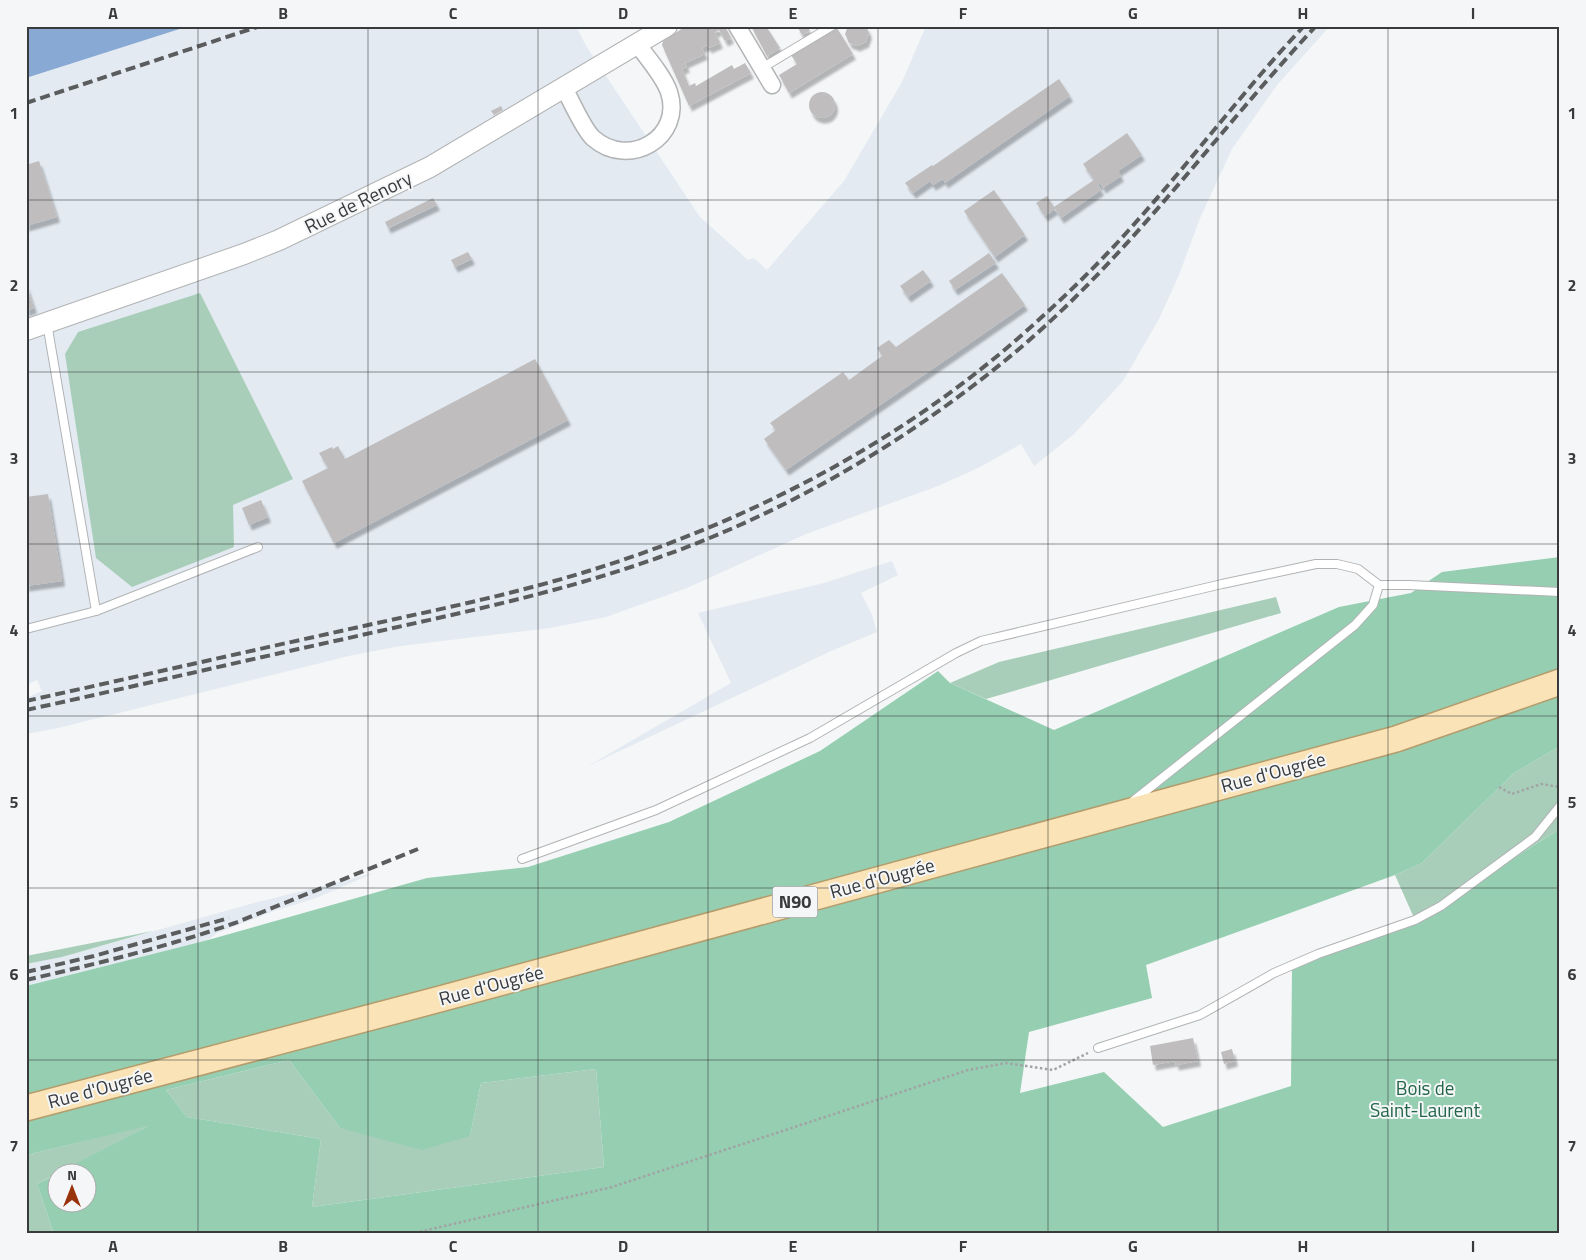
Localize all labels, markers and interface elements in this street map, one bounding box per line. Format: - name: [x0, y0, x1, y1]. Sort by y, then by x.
- text: A: [108, 1, 118, 25]
- text: B: [278, 1, 288, 25]
- text: C: [449, 1, 458, 25]
- text: D: [618, 1, 628, 25]
- text: E: [789, 1, 798, 25]
- text: F: [959, 1, 968, 25]
- text: G: [1128, 1, 1138, 25]
- text: H: [1298, 1, 1308, 25]
- text: I: [1471, 1, 1475, 25]
- text: 1: [10, 101, 18, 125]
- text: 1: [1568, 101, 1576, 125]
- street label: Rue de Renory: [299, 163, 416, 240]
- text: 2: [10, 273, 18, 297]
- text: 2: [1568, 273, 1576, 297]
- text: 3: [10, 446, 18, 470]
- text: 3: [1568, 446, 1576, 470]
- text: 4: [10, 618, 19, 642]
- text: 4: [1568, 618, 1577, 642]
- street label: Rue d'Ougrée: [1217, 744, 1329, 799]
- text: 5: [10, 790, 19, 814]
- text: 5: [1568, 790, 1577, 814]
- street label: Rue d'Ougrée: [826, 850, 938, 905]
- road number: N90: [772, 886, 818, 918]
- street label: Rue d'Ougrée: [435, 957, 547, 1012]
- text: 6: [10, 962, 19, 986]
- text: 6: [1568, 962, 1577, 986]
- street label: Rue d'Ougrée: [44, 1060, 156, 1115]
- park label: Bois de Saint-Laurent: [1370, 1073, 1480, 1124]
- text: 7: [10, 1134, 18, 1158]
- text: 7: [1568, 1134, 1576, 1158]
- north arrow: [48, 1162, 98, 1212]
- text: N: [67, 1164, 77, 1185]
- text: A: [108, 1234, 118, 1258]
- text: B: [278, 1234, 288, 1258]
- text: C: [449, 1234, 458, 1258]
- text: D: [618, 1234, 628, 1258]
- text: E: [789, 1234, 798, 1258]
- text: F: [959, 1234, 968, 1258]
- text: G: [1128, 1234, 1138, 1258]
- text: H: [1298, 1234, 1308, 1258]
- text: I: [1471, 1234, 1475, 1258]

